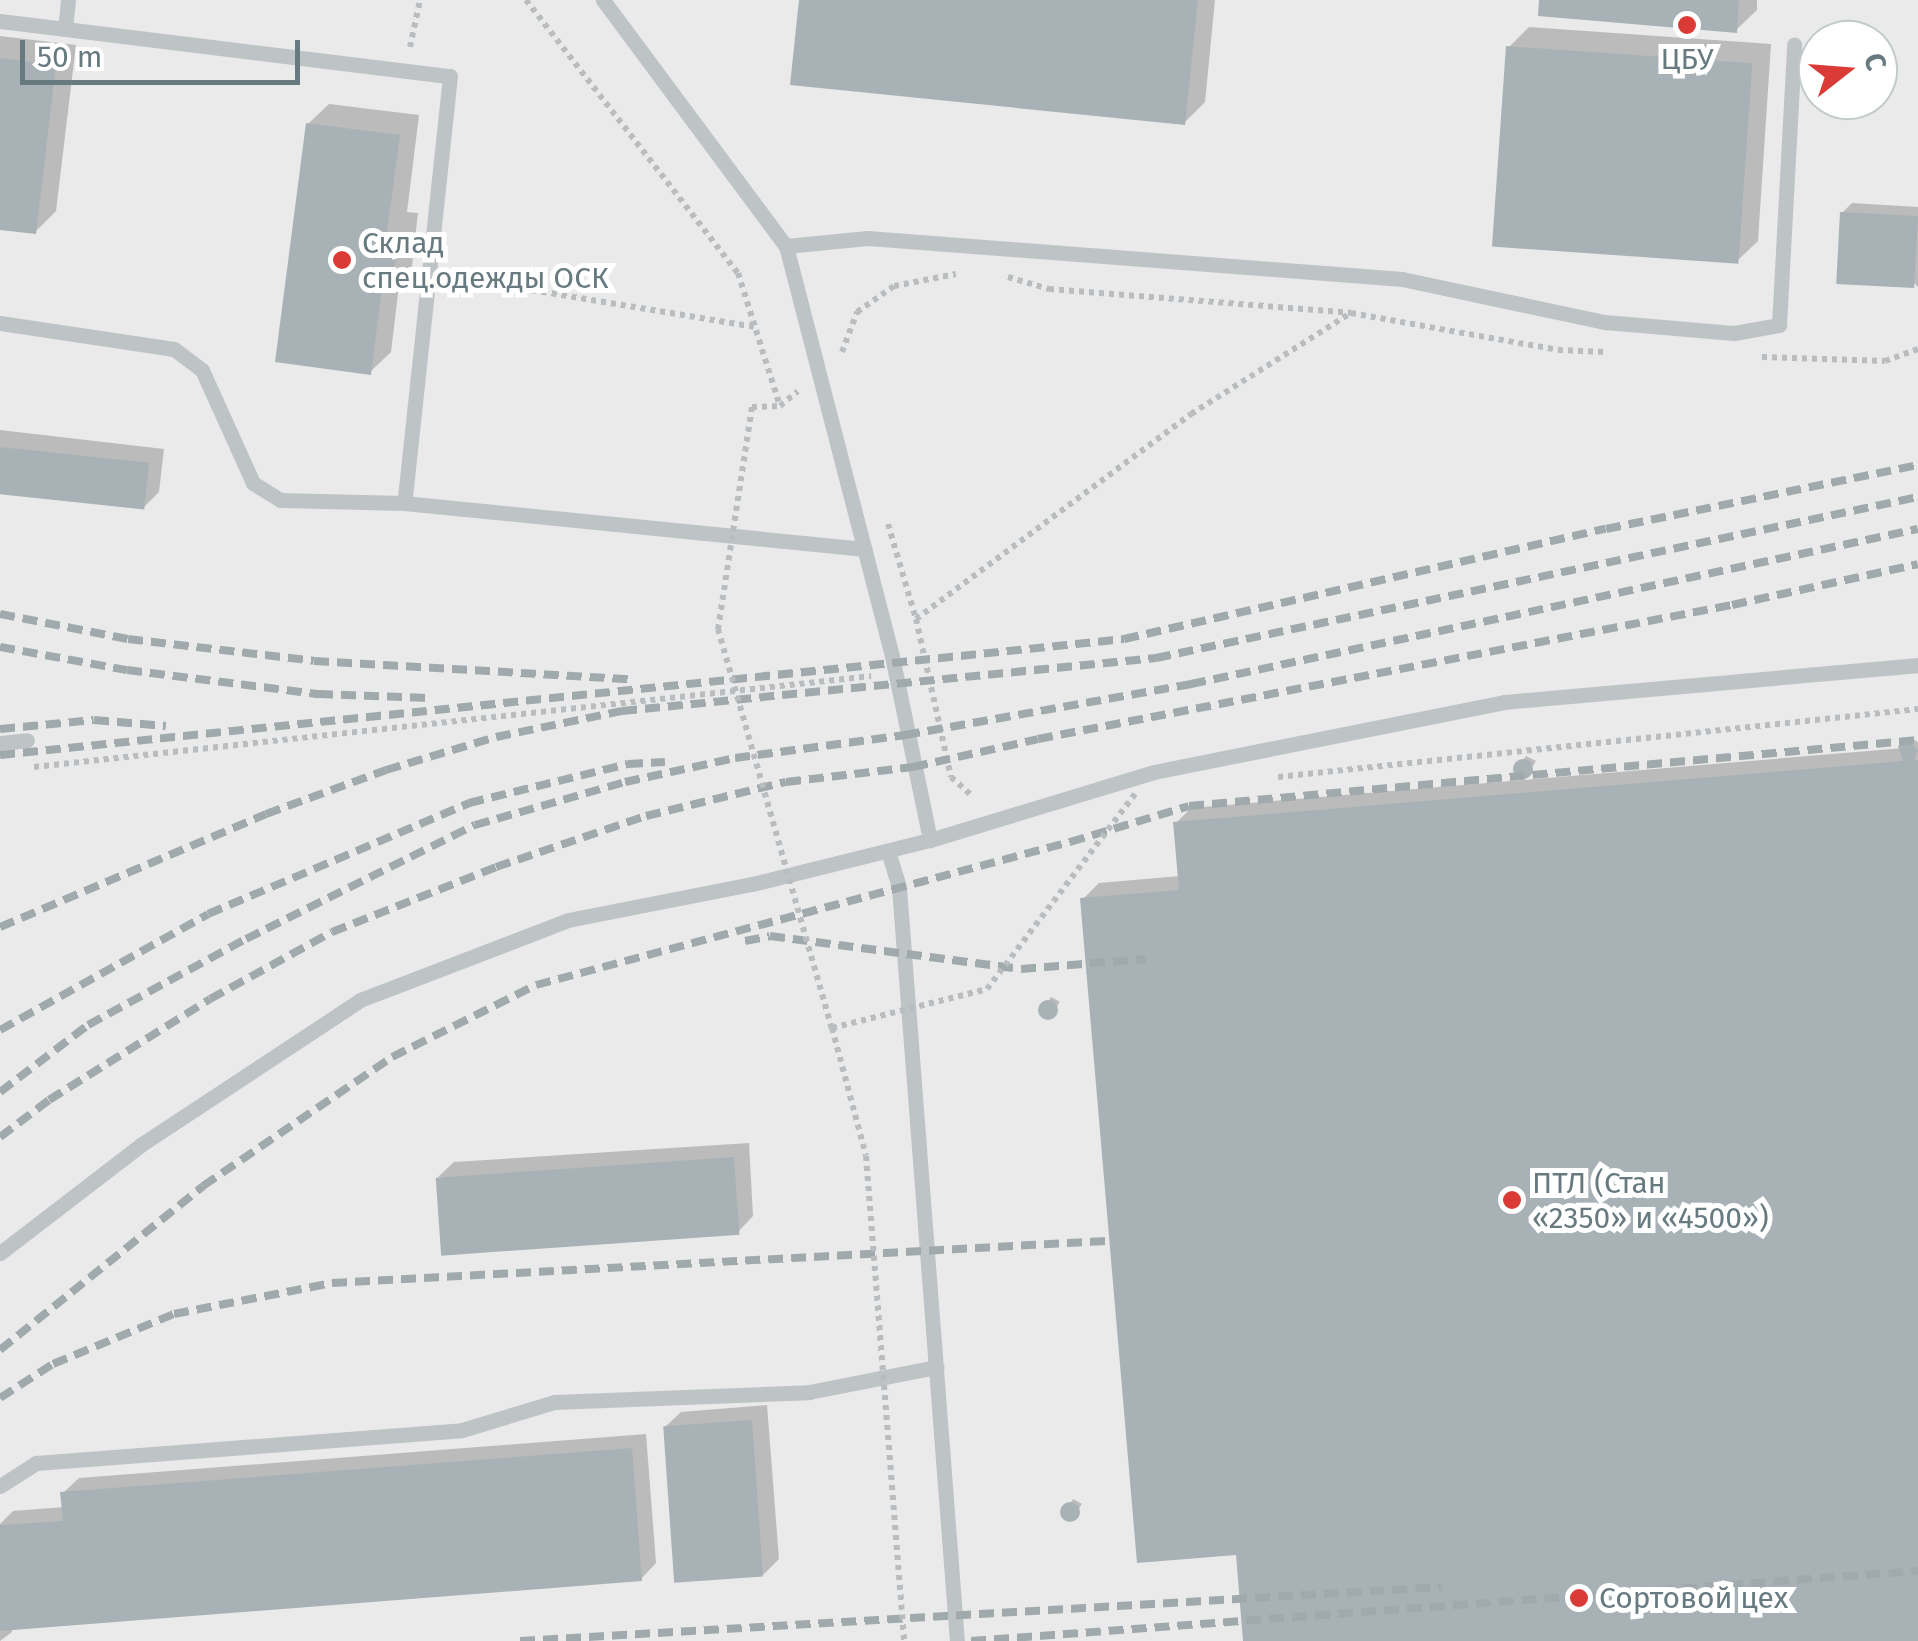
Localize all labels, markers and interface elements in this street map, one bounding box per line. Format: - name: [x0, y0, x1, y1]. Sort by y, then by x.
- marker: ЦБУ: [1676, 14, 1698, 36]
- scale bar: [25, 20, 305, 82]
- north arrow: [1798, 20, 1898, 120]
- text: 50 m: [37, 39, 102, 75]
- place label: ЦБУ: [1661, 41, 1713, 77]
- text: С: [1857, 49, 1893, 74]
- place label: Склад спец.одежды ОСК: [362, 225, 609, 296]
- marker: Склад спец.одежды ОСК: [331, 249, 353, 271]
- place label: ПТЛ (Стан «2350» и «4500»): [1532, 1165, 1769, 1236]
- marker: ПТЛ (Стан «2350» и «4500»): [1501, 1189, 1523, 1211]
- place label: Сортовой цех: [1599, 1580, 1788, 1616]
- marker: Сортовой цех: [1568, 1587, 1590, 1609]

